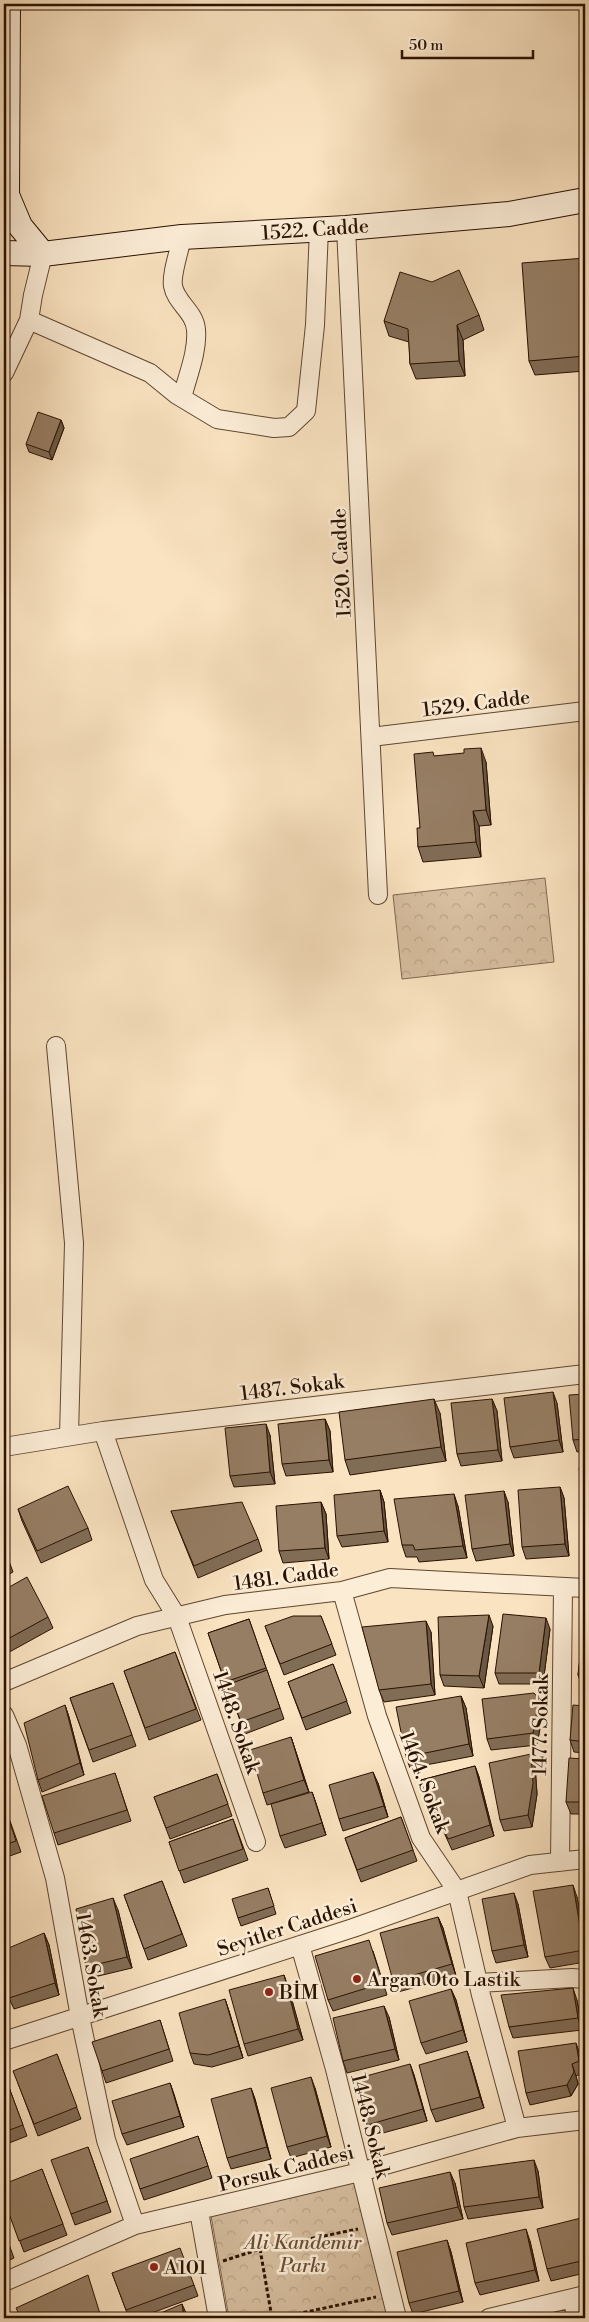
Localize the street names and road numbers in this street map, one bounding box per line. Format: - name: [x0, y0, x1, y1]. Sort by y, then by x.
- street label: 1522. Cadde: [260, 214, 370, 247]
- street label: 1520. Cadde: [327, 508, 358, 618]
- street label: 1529. Cadde: [421, 685, 532, 724]
- street label: 1487. Sokak: [239, 1370, 347, 1407]
- street label: 1481. Cadde: [232, 1558, 340, 1597]
- street label: 1448. Sokak: [206, 1668, 265, 1779]
- street label: 1477. Sokak: [528, 1673, 555, 1776]
- street label: 1464. Sokak: [393, 1728, 455, 1838]
- street label: Seyitler Caddesi: [214, 1894, 361, 1963]
- street label: 1463. Sokak: [69, 1911, 112, 2021]
- street label: 1448. Sokak: [344, 2071, 395, 2183]
- street label: Porsuk Caddesi: [216, 2140, 357, 2198]

